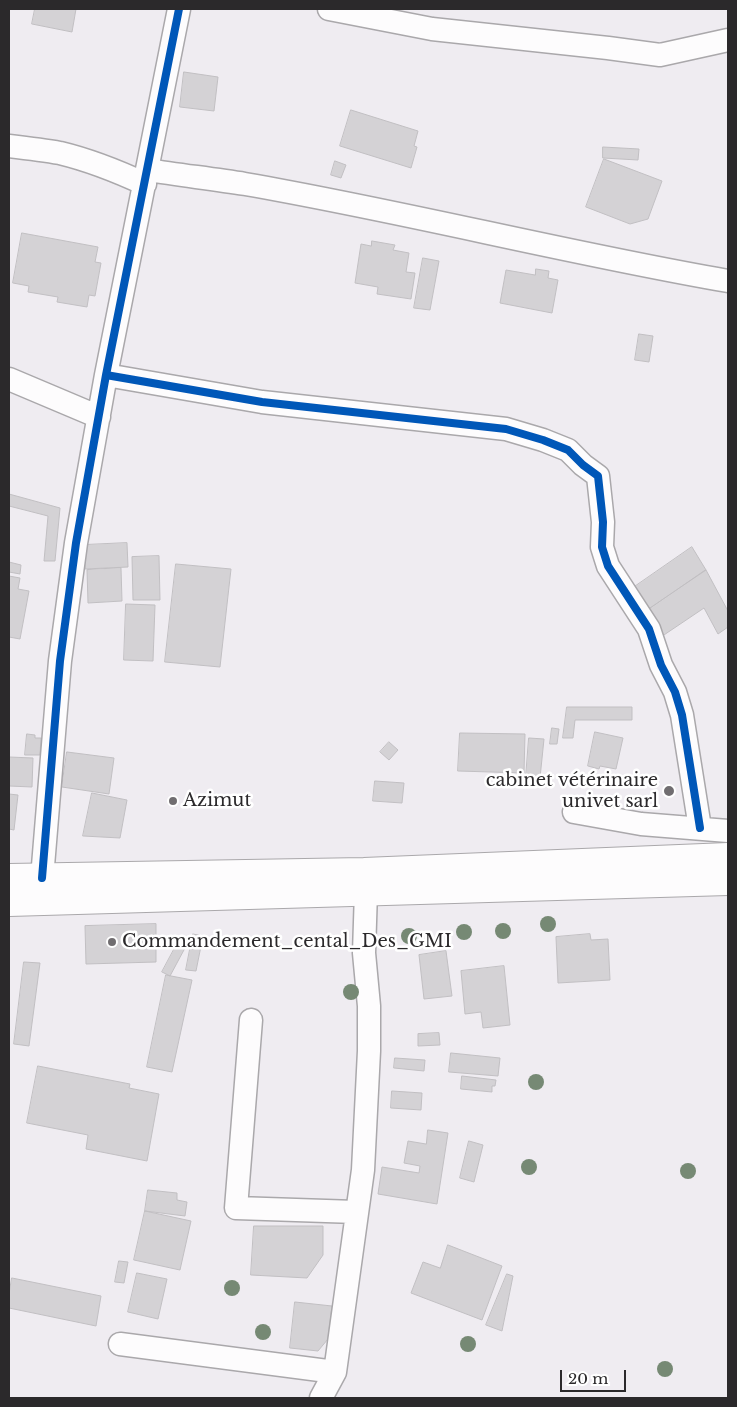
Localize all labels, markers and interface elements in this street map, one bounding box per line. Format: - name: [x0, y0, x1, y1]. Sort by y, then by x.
- place label: cabinet vétérinaire univet sarl: [486, 770, 658, 812]
- marker: cabinet vétérinaire univet sarl: [662, 784, 676, 798]
- place label: Azimut: [183, 790, 251, 812]
- marker: Azimut: [167, 795, 179, 807]
- place label: Commandement_cental_Des_GMI: [122, 931, 452, 953]
- marker: Commandement_cental_Des_GMI: [106, 936, 118, 948]
- scale bar: [562, 1360, 628, 1392]
- text: 20 m: [568, 1369, 608, 1388]

